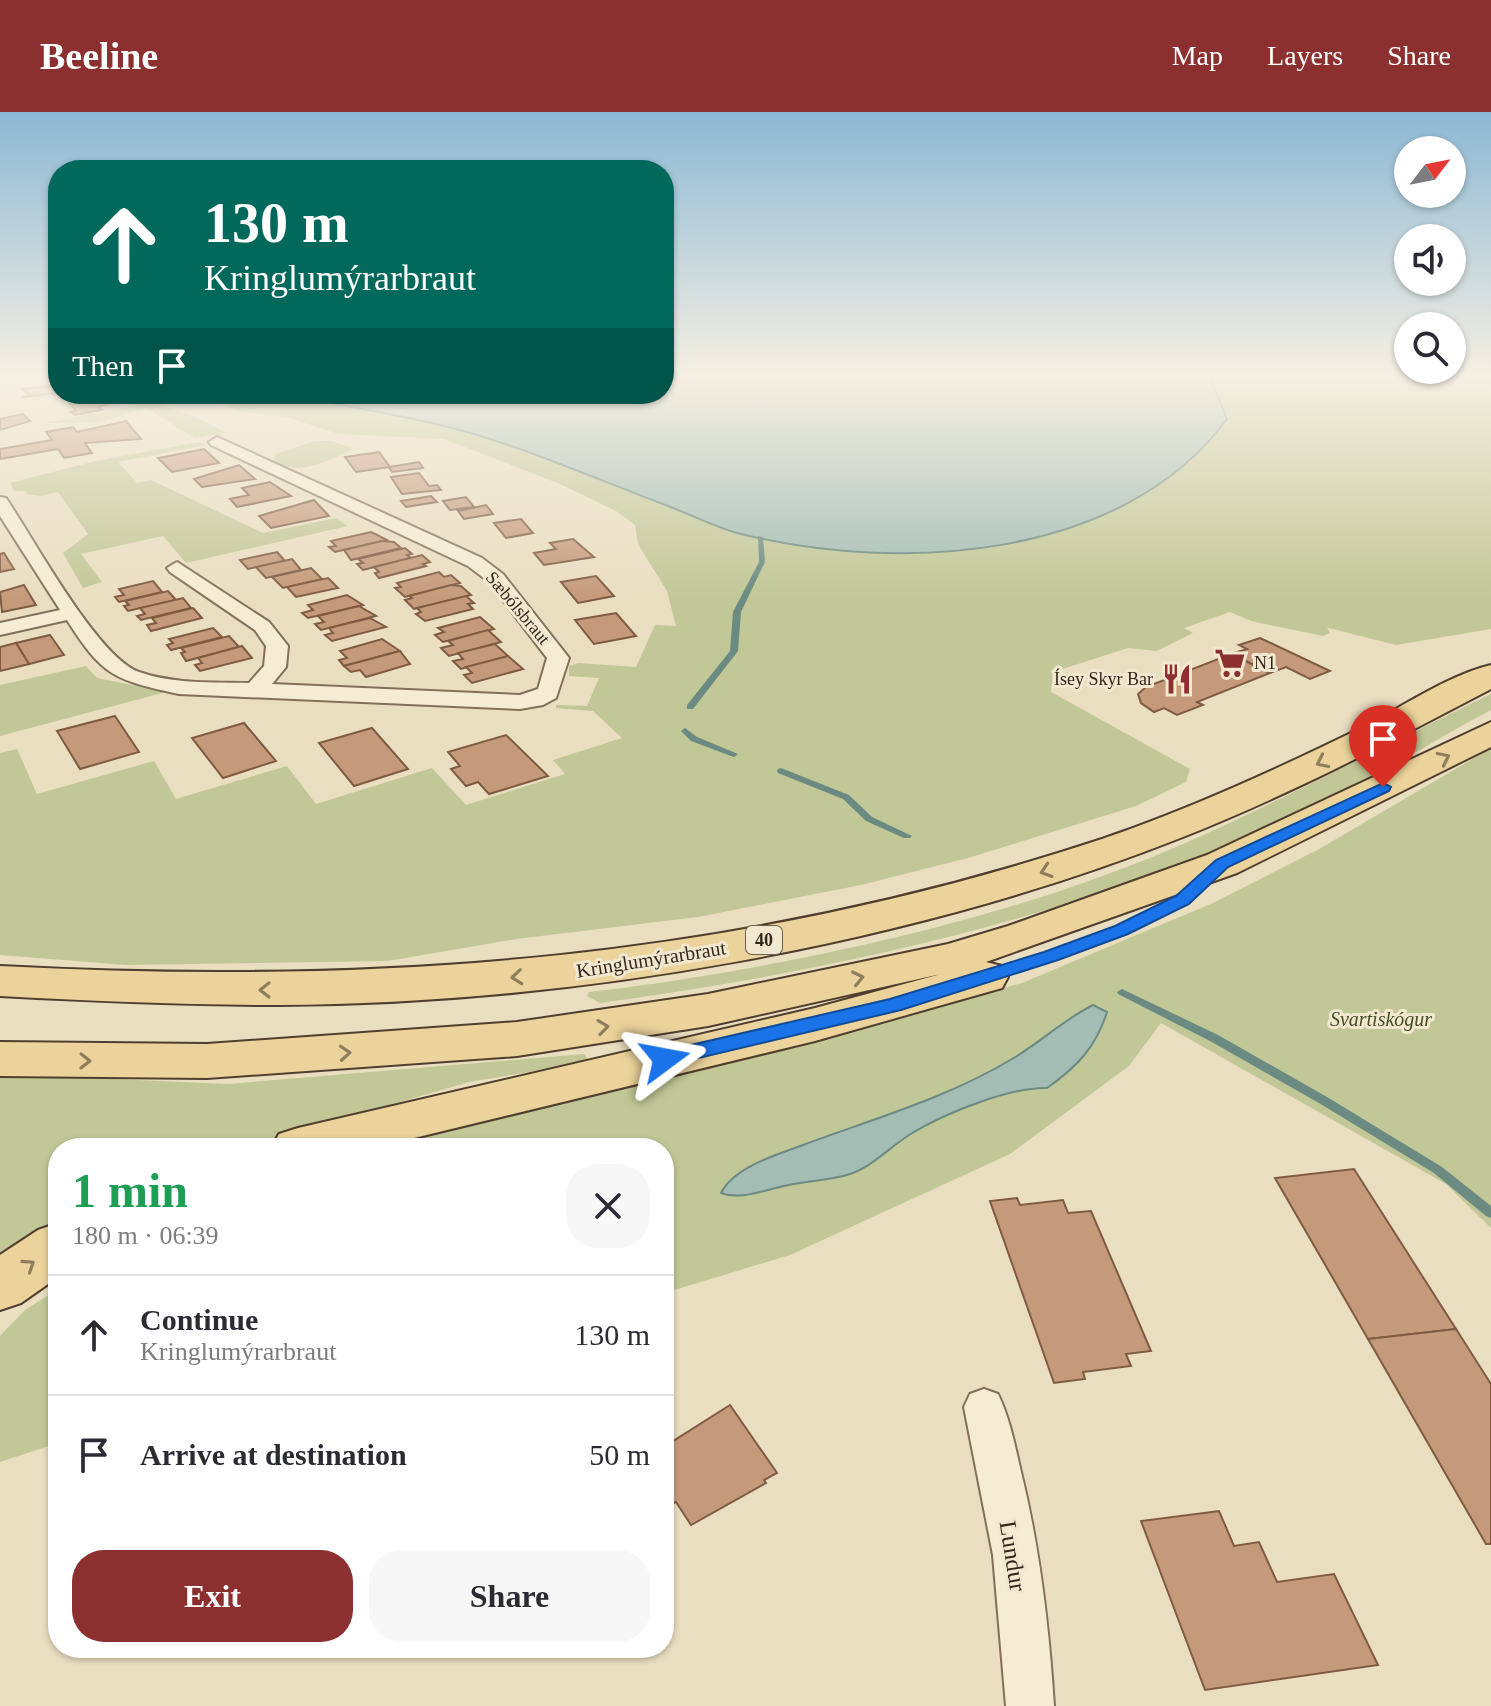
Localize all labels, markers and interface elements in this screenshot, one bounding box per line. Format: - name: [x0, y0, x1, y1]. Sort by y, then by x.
- text: Beeline: [40, 35, 158, 77]
- text: Map: [1172, 40, 1223, 71]
- text: Layers: [1267, 40, 1343, 71]
- text: Share: [1387, 40, 1451, 71]
- north arrow: [1394, 136, 1466, 208]
- map controls: [1394, 136, 1466, 384]
- icon: ahead: [72, 192, 176, 296]
- text: 130 m: [204, 192, 349, 254]
- button: sound: [1394, 224, 1466, 296]
- text: Kringlumýrarbraut: [204, 258, 476, 298]
- button: search: [1394, 312, 1466, 384]
- icon: arrive: [150, 344, 194, 388]
- text: Then: [72, 349, 134, 382]
- street label: Sæbólsbraut: [482, 567, 554, 649]
- supermarket icon: N1: [1213, 646, 1247, 680]
- place label: N1: [1254, 653, 1276, 673]
- restaurant icon: Ísey Skyr Bar: [1160, 662, 1194, 696]
- place label: Ísey Skyr Bar: [1054, 668, 1153, 689]
- pin: [1349, 705, 1417, 787]
- icon: arrive: [1361, 717, 1405, 761]
- one-way arrow: [1436, 752, 1451, 768]
- one-way arrow: [1316, 753, 1331, 768]
- one-way arrow: [1040, 861, 1054, 877]
- road number: 40: [746, 926, 782, 954]
- street label: Kringlumýrarbraut: [575, 936, 728, 983]
- one-way arrow: [511, 968, 524, 985]
- one-way arrow: [851, 970, 865, 987]
- one-way arrow: [258, 981, 271, 999]
- park label: Svartiskógur: [1330, 1008, 1432, 1031]
- position arrow: [623, 1017, 707, 1101]
- one-way arrow: [596, 1019, 610, 1036]
- one-way arrow: [339, 1045, 352, 1062]
- one-way arrow: [79, 1053, 92, 1070]
- text: 1 min: [72, 1164, 188, 1217]
- button: close: [566, 1164, 650, 1248]
- text: 180 m · 06:39: [72, 1221, 219, 1250]
- one-way arrow: [20, 1260, 34, 1275]
- text: Continue: [140, 1303, 258, 1336]
- icon: ahead: [72, 1313, 116, 1357]
- text: 130 m: [574, 1318, 650, 1351]
- text: Kringlumýrarbraut: [140, 1337, 336, 1366]
- icon: arrive: [72, 1433, 116, 1477]
- text: Arrive at destination: [140, 1438, 407, 1471]
- text: 50 m: [589, 1438, 650, 1471]
- street label: Lundur: [995, 1519, 1031, 1593]
- button: Exit: [72, 1550, 353, 1642]
- button: Share: [369, 1550, 650, 1642]

